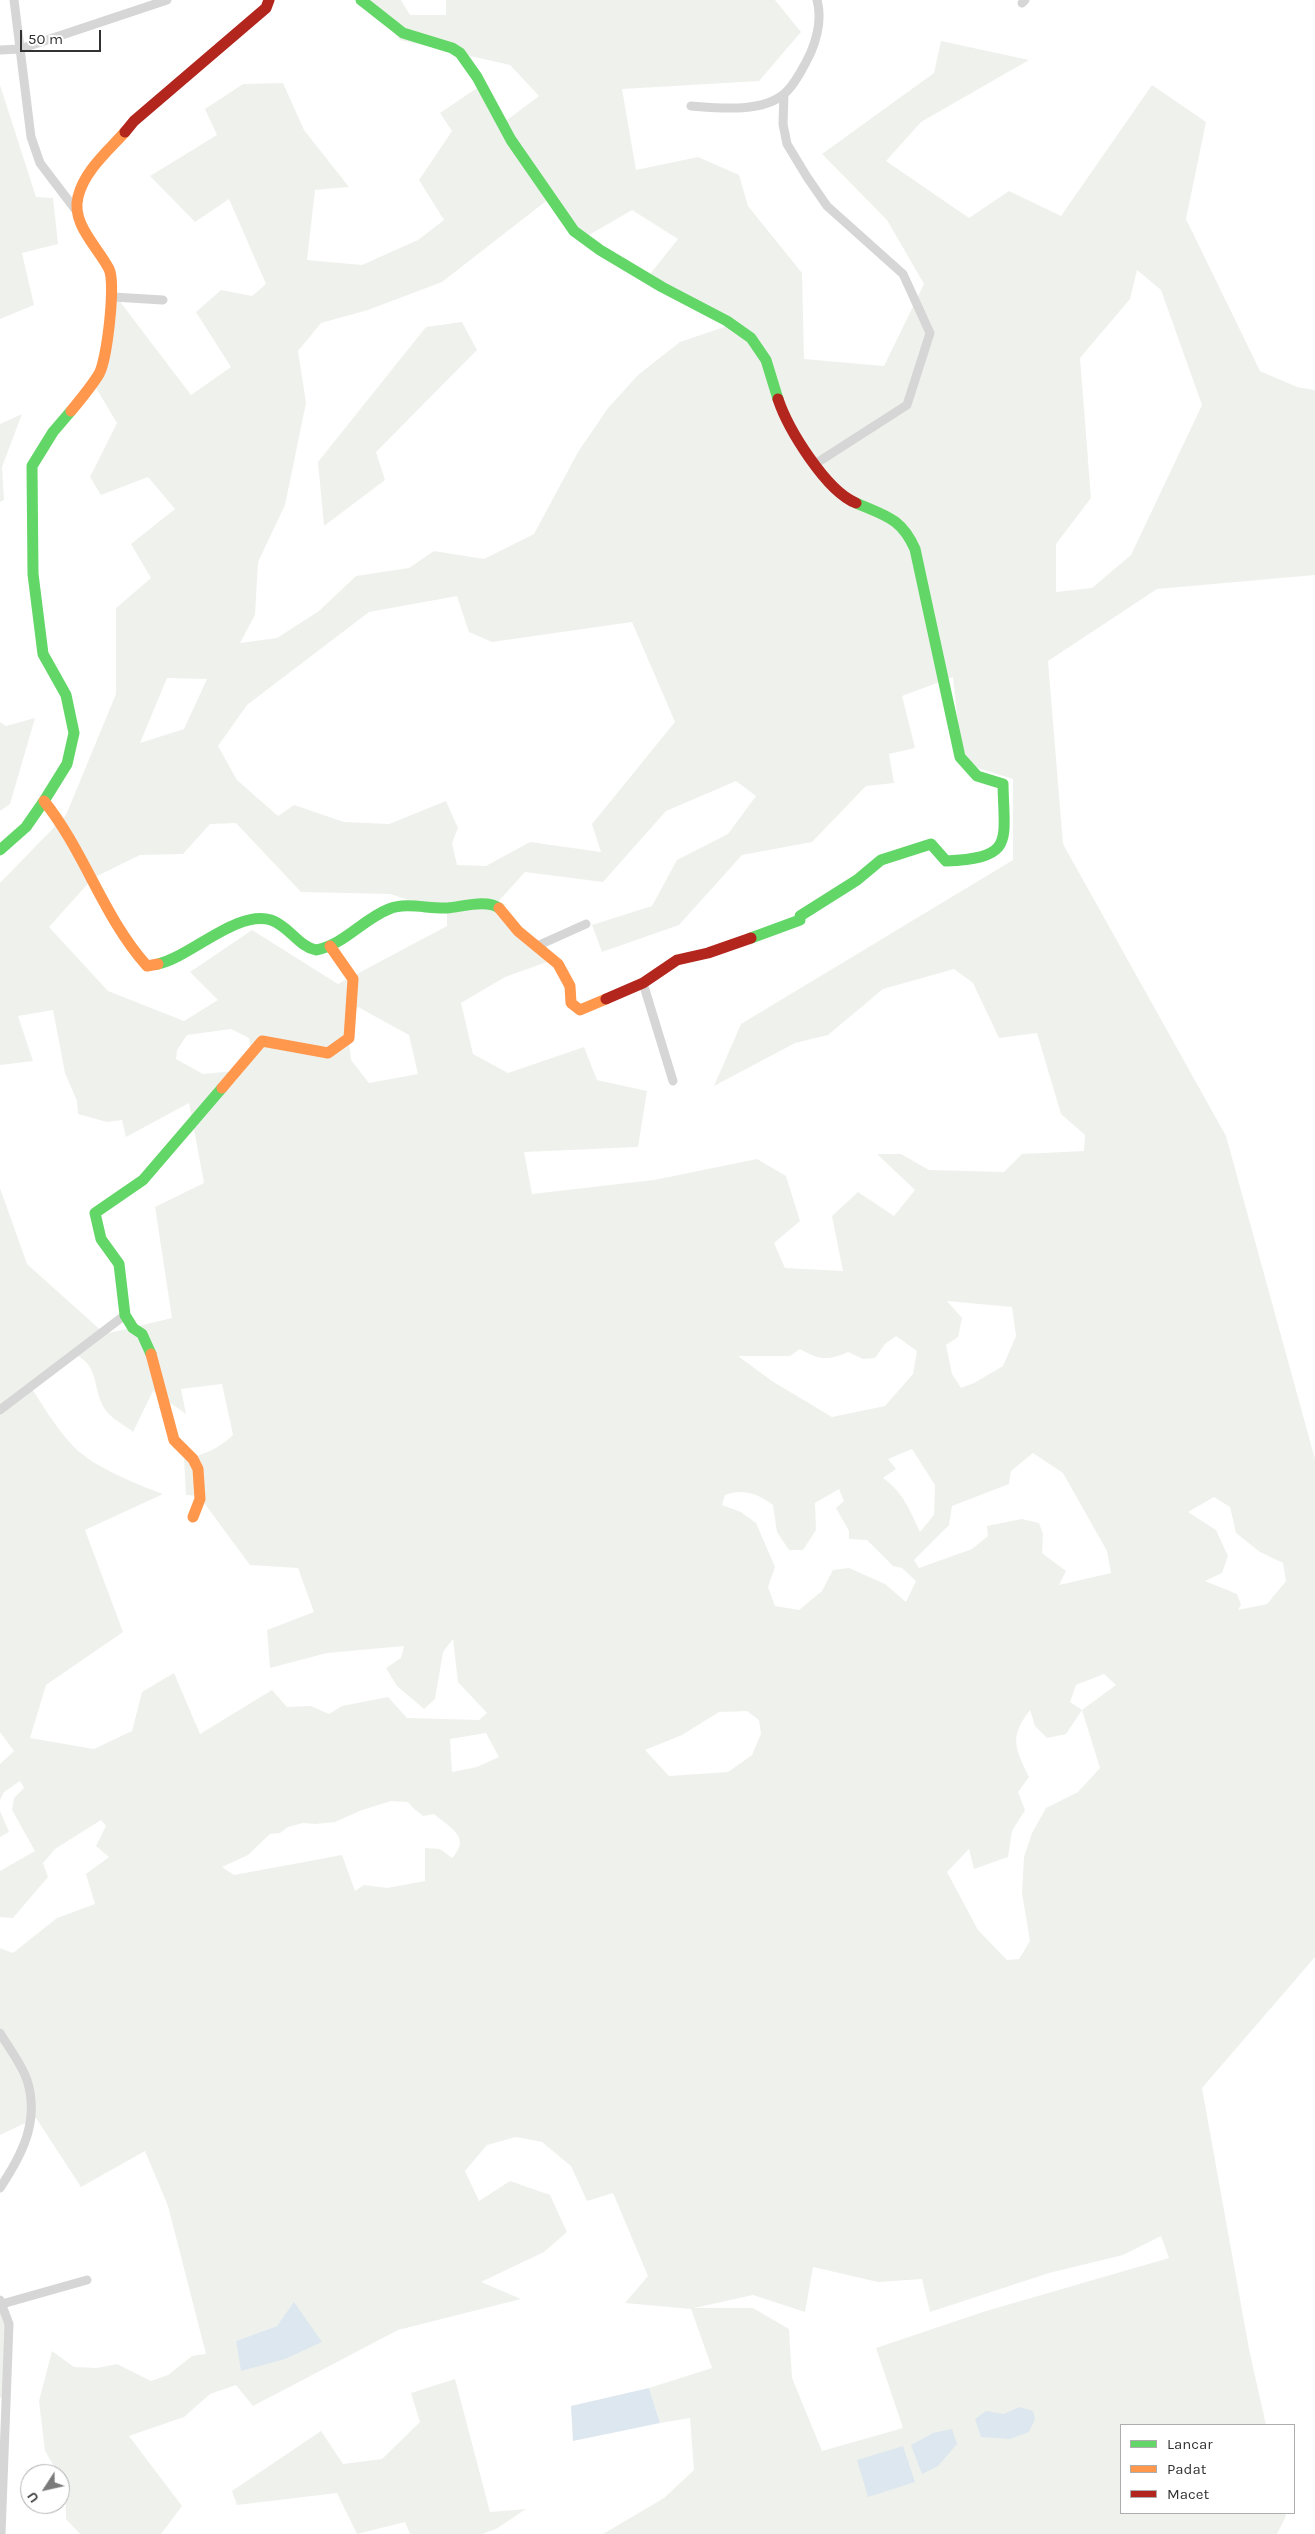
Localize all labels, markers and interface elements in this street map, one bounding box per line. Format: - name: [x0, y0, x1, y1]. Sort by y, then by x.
- scale bar: [22, 20, 104, 52]
- text: 50 m: [28, 30, 63, 48]
- legend: [1120, 2424, 1295, 2514]
- text: Lancar: [1167, 2435, 1213, 2453]
- text: Padat: [1167, 2460, 1206, 2478]
- north arrow: [20, 2464, 70, 2514]
- text: Macet: [1167, 2485, 1209, 2503]
- text: U: [23, 2488, 43, 2506]

